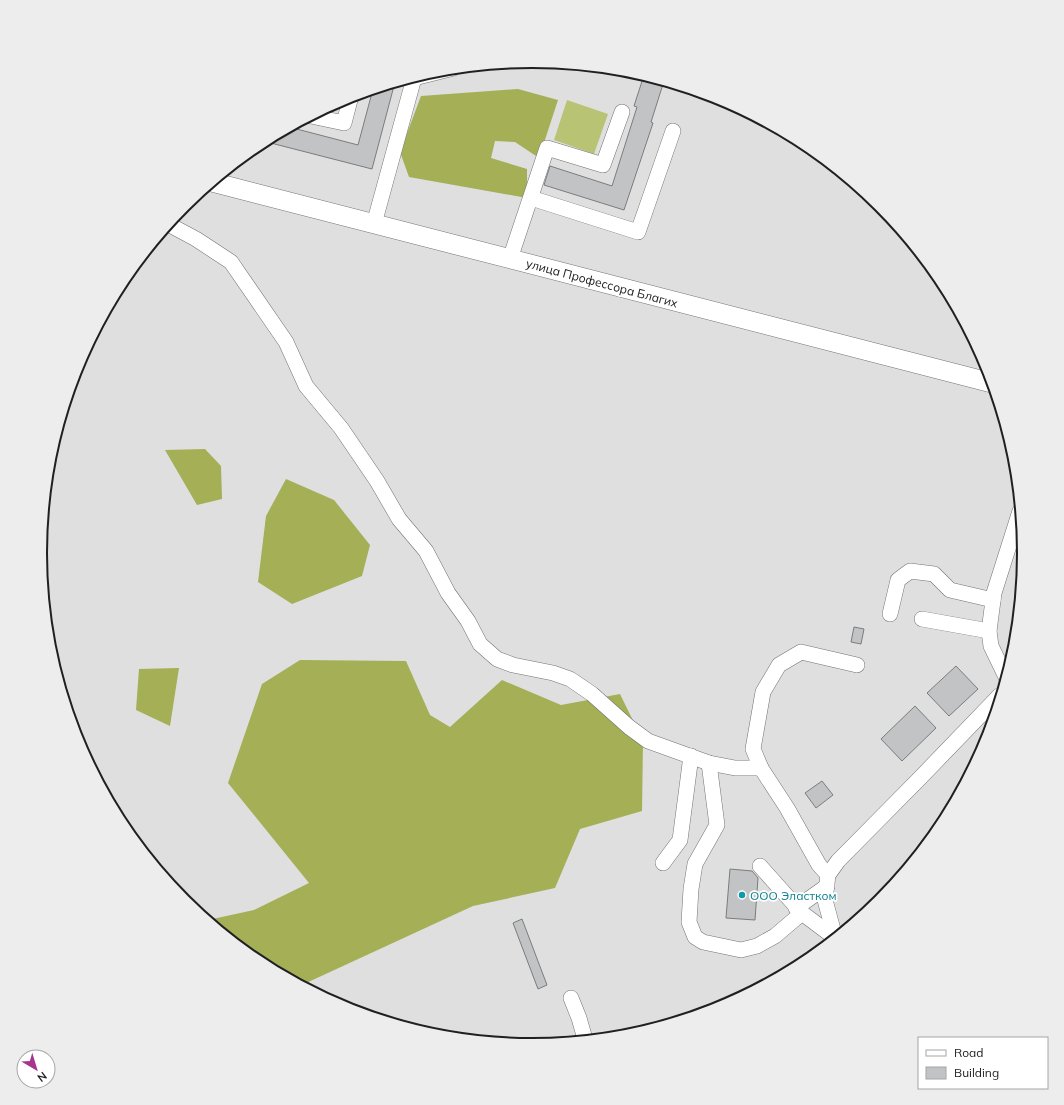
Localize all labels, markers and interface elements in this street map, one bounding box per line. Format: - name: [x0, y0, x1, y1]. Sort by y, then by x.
- street label: улица Профессора Благих: [525, 256, 680, 311]
- place label: ООО Эластком: [750, 888, 836, 903]
- marker: ООО Эластком: [737, 890, 747, 900]
- legend: [918, 1037, 1048, 1089]
- text: Road: [954, 1045, 983, 1060]
- north arrow: [16, 1049, 56, 1089]
- text: Building: [954, 1065, 999, 1080]
- text: N: [35, 1069, 50, 1085]

